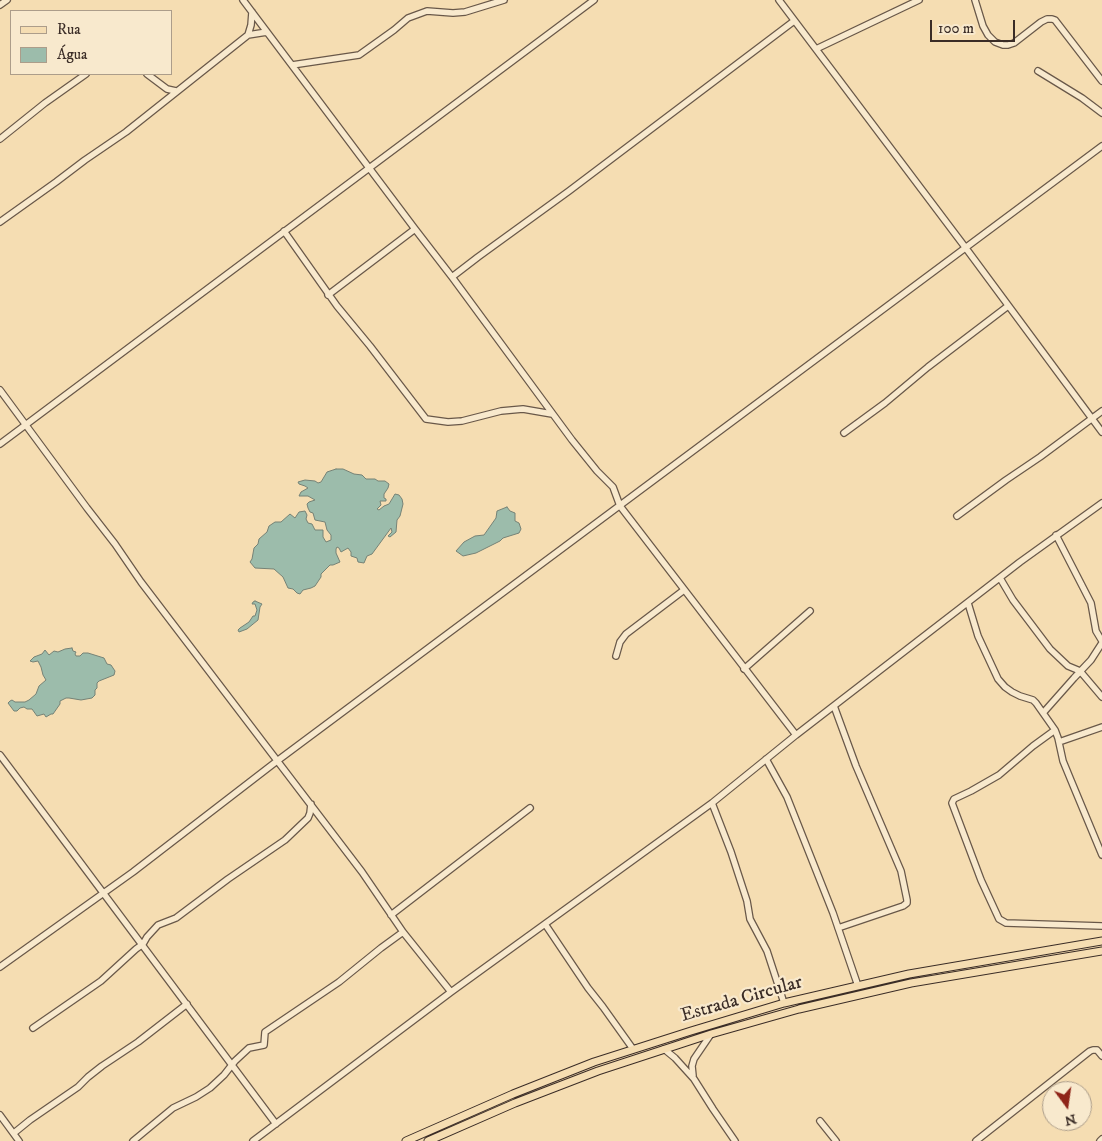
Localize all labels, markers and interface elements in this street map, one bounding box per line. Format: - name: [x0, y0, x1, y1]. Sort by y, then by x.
- legend: [10, 10, 172, 75]
- scale bar: [932, 10, 1017, 42]
- text: 100 m: [938, 19, 974, 38]
- text: Rua: [57, 20, 81, 39]
- text: Água: [57, 45, 87, 64]
- street label: Estrada Circular: [679, 972, 805, 1028]
- north arrow: [1042, 1081, 1092, 1131]
- text: N: [1063, 1109, 1078, 1130]

